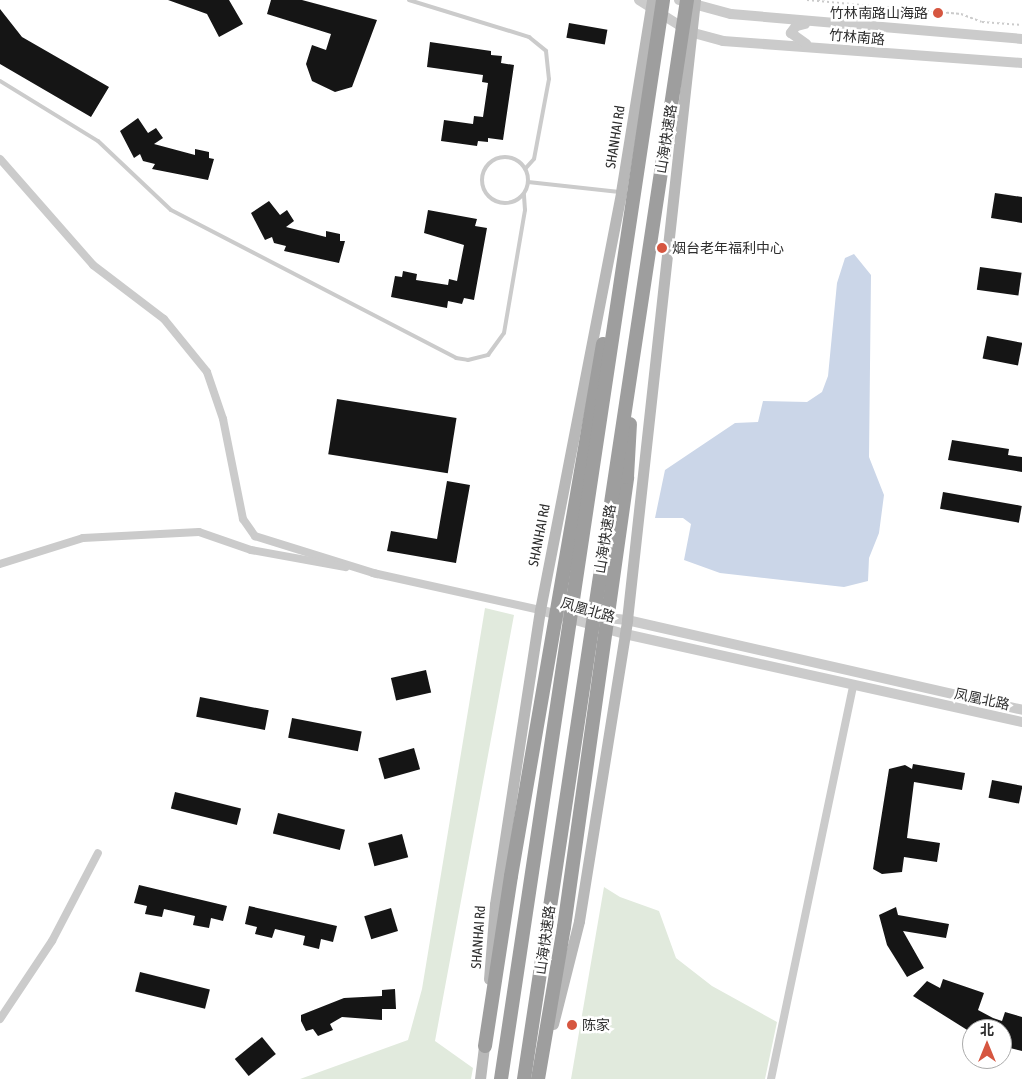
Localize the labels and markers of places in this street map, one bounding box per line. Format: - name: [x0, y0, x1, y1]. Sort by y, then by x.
- place label: 竹林南路山海路: [830, 5, 928, 21]
- marker: 竹林南路山海路: [932, 7, 944, 19]
- place label: 烟台老年福利中心: [672, 240, 784, 256]
- marker: 烟台老年福利中心: [656, 242, 668, 254]
- place label: 陈家: [582, 1017, 610, 1033]
- marker: 陈家: [566, 1019, 578, 1031]

